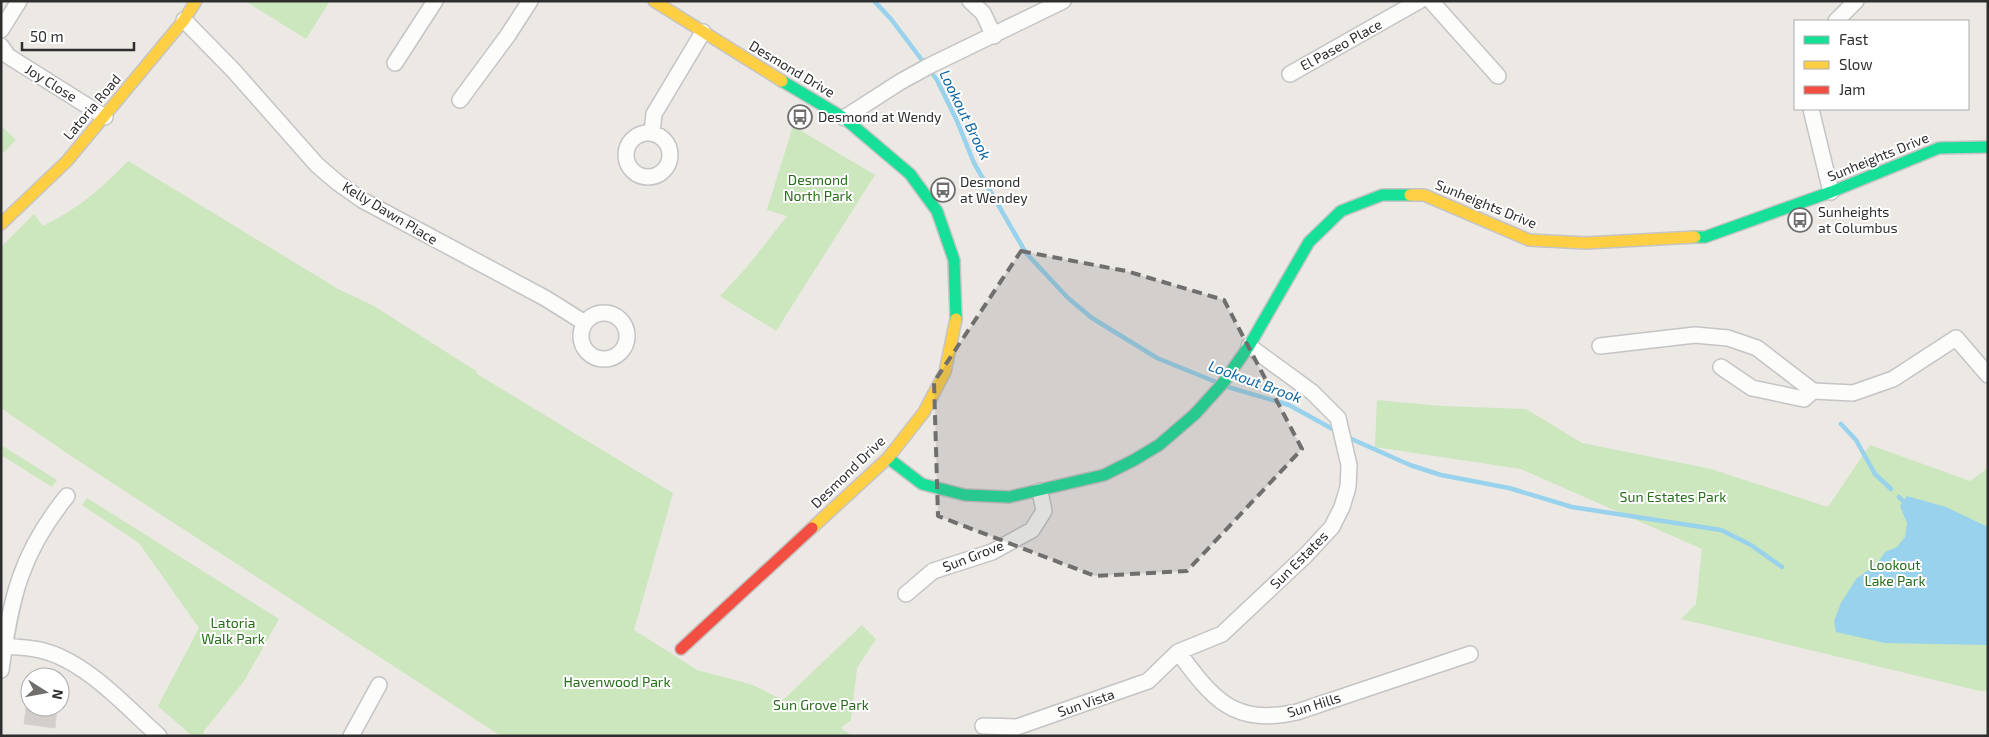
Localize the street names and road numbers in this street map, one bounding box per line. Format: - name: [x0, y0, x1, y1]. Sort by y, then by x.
- street label: El Paseo Place: [1297, 15, 1385, 74]
- street label: Desmond Drive: [746, 36, 838, 101]
- street label: Joy Close: [22, 60, 80, 105]
- street label: Latoria Road: [59, 70, 124, 143]
- street label: Sunheights Drive: [1825, 128, 1931, 185]
- street label: Sunheights Drive: [1433, 175, 1539, 232]
- street label: Kelly Dawn Place: [340, 177, 441, 248]
- street label: Desmond Drive: [807, 432, 888, 511]
- street label: Sun Estates: [1266, 527, 1331, 592]
- street label: Sun Grove: [940, 536, 1006, 575]
- street label: Sun Vista: [1055, 685, 1116, 720]
- street label: Sun Hills: [1285, 688, 1343, 721]

